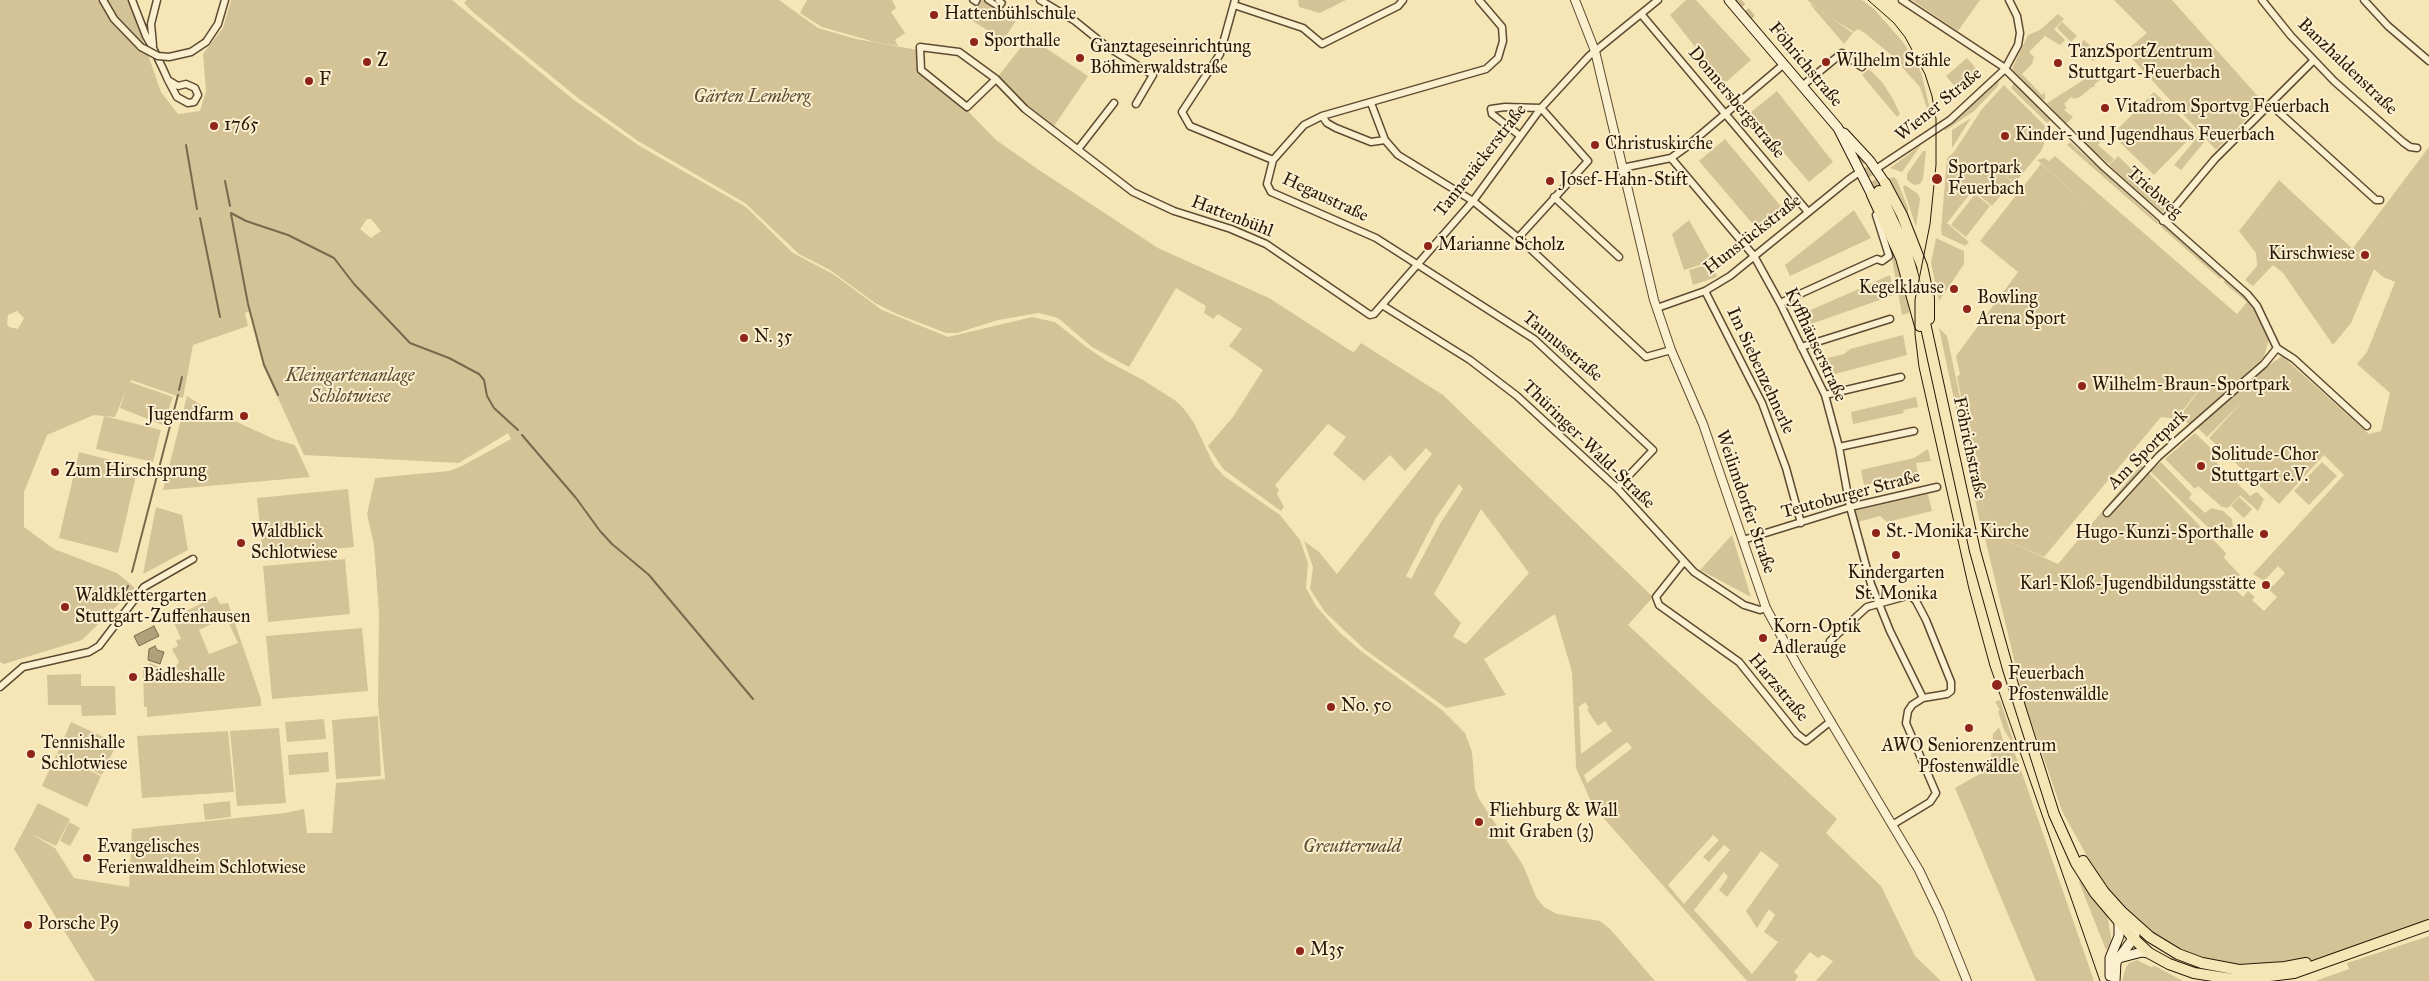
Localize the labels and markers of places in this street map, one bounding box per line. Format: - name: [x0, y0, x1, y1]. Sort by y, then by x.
- place label: Hattenbühlschule: [944, 4, 1076, 26]
- marker: Hattenbühlschule: [928, 9, 940, 21]
- place label: Sporthalle: [984, 31, 1060, 53]
- marker: Sporthalle: [968, 36, 980, 48]
- place label: Ganztageseinrichtung Böhmerwaldstraße: [1090, 37, 1251, 80]
- place label: TanzSportZentrum Stuttgart-Feuerbach: [2068, 42, 2220, 84]
- place label: Z: [377, 51, 388, 73]
- place label: Wilhelm Stähle: [1836, 51, 1951, 73]
- marker: Ganztageseinrichtung Böhmerwaldstraße: [1074, 52, 1086, 64]
- marker: Z: [361, 56, 373, 68]
- marker: Wilhelm Stähle: [1820, 56, 1832, 68]
- marker: TanzSportZentrum Stuttgart-Feuerbach: [2052, 57, 2064, 69]
- place label: F: [319, 70, 331, 92]
- marker: F: [303, 75, 315, 87]
- place label: Vitadrom Sportvg Feuerbach: [2115, 97, 2329, 119]
- marker: Vitadrom Sportvg Feuerbach: [2099, 102, 2111, 114]
- place label: 1765: [224, 115, 258, 137]
- marker: 1765: [208, 120, 220, 132]
- place label: Kinder- und Jugendhaus Feuerbach: [2015, 125, 2275, 147]
- marker: Kinder- und Jugendhaus Feuerbach: [1999, 130, 2011, 142]
- place label: Christuskirche: [1605, 134, 1713, 156]
- marker: Christuskirche: [1589, 139, 1601, 151]
- place label: Sportpark Feuerbach: [1948, 158, 2025, 200]
- place label: Josef-Hahn-Stift: [1560, 170, 1688, 192]
- marker: Sportpark Feuerbach: [1930, 172, 1944, 186]
- marker: Josef-Hahn-Stift: [1544, 175, 1556, 187]
- place label: Marianne Scholz: [1438, 235, 1565, 257]
- marker: Marianne Scholz: [1422, 240, 1434, 252]
- place label: Kirschwiese: [2268, 244, 2355, 266]
- marker: Kirschwiese: [2359, 249, 2371, 261]
- place label: Kegelklause: [1859, 278, 1944, 300]
- marker: Kegelklause: [1948, 283, 1960, 295]
- place label: Bowling Arena Sport: [1977, 288, 2066, 330]
- marker: Bowling Arena Sport: [1961, 303, 1973, 315]
- place label: N. 35: [754, 327, 792, 349]
- marker: N. 35: [738, 332, 750, 344]
- place label: Wilhelm-Braun-Sportpark: [2092, 375, 2290, 397]
- marker: Wilhelm-Braun-Sportpark: [2076, 380, 2088, 392]
- place label: Jugendfarm: [147, 405, 234, 427]
- marker: Jugendfarm: [238, 410, 250, 422]
- place label: Solitude-Chor Stuttgart e.V.: [2211, 445, 2318, 488]
- marker: Solitude-Chor Stuttgart e.V.: [2195, 460, 2207, 472]
- place label: Zum Hirschsprung: [65, 461, 206, 483]
- marker: Zum Hirschsprung: [49, 466, 61, 478]
- place label: Waldblick Schlotwiese: [251, 522, 338, 564]
- place label: St.-Monika-Kirche: [1886, 522, 2029, 544]
- place label: Hugo-Kunzi-Sporthalle: [2075, 523, 2254, 545]
- marker: St.-Monika-Kirche: [1870, 527, 1882, 539]
- marker: Hugo-Kunzi-Sporthalle: [2258, 528, 2270, 540]
- marker: Waldblick Schlotwiese: [235, 537, 247, 549]
- marker: Kindergarten St. Monika: [1890, 549, 1902, 561]
- place label: Kindergarten St. Monika: [1847, 563, 1945, 606]
- place label: Karl-Kloß-Jugendbildungsstätte: [2020, 574, 2256, 596]
- marker: Karl-Kloß-Jugendbildungsstätte: [2260, 579, 2272, 591]
- place label: Waldklettergarten Stuttgart-Zuffenhausen: [75, 586, 250, 628]
- marker: Waldklettergarten Stuttgart-Zuffenhausen: [59, 601, 71, 613]
- place label: Korn-Optik Adlerauge: [1773, 617, 1861, 660]
- marker: Korn-Optik Adlerauge: [1757, 632, 1769, 644]
- place label: Feuerbach Pfostenwäldle: [2008, 664, 2109, 706]
- place label: Bädleshalle: [143, 666, 225, 688]
- marker: Bädleshalle: [127, 671, 139, 683]
- marker: Feuerbach Pfostenwäldle: [1990, 678, 2004, 692]
- place label: No. 50: [1341, 696, 1392, 718]
- marker: No. 50: [1325, 701, 1337, 713]
- marker: AWO Seniorenzentrum Pfostenwäldle: [1963, 722, 1975, 734]
- place label: Tennishalle Schlotwiese: [41, 733, 128, 776]
- place label: AWO Seniorenzentrum Pfostenwäldle: [1882, 736, 2056, 779]
- marker: Tennishalle Schlotwiese: [25, 748, 37, 760]
- place label: Fliehburg & Wall mit Graben (3): [1489, 801, 1618, 844]
- marker: Fliehburg & Wall mit Graben (3): [1473, 816, 1485, 828]
- place label: Evangelisches Ferienwaldheim Schlotwiese: [97, 837, 306, 880]
- marker: Evangelisches Ferienwaldheim Schlotwiese: [81, 852, 93, 864]
- place label: Porsche P9: [38, 914, 119, 936]
- marker: Porsche P9: [22, 919, 34, 931]
- place label: M35: [1310, 940, 1344, 962]
- marker: M35: [1294, 945, 1306, 957]

